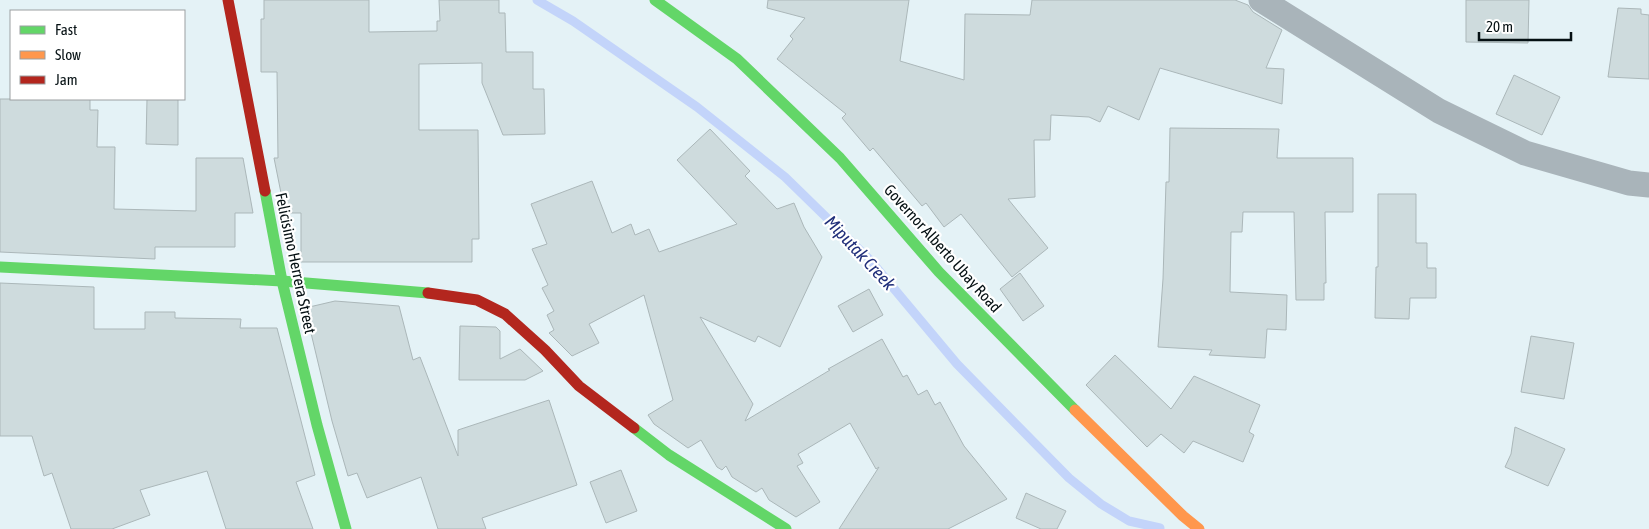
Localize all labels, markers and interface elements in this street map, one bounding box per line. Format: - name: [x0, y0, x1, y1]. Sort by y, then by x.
- legend: [10, 10, 185, 100]
- scale bar: [1479, 10, 1572, 42]
- text: 20 m: [1486, 18, 1513, 35]
- text: Fast: [55, 21, 77, 38]
- text: Slow: [55, 46, 81, 63]
- text: Jam: [55, 71, 78, 88]
- street label: Governor Alberto Ubay Road: [880, 180, 1005, 316]
- street label: Felicisimo Herrera Street: [272, 191, 320, 336]
- water label: Miputak Creek: [821, 211, 901, 295]

